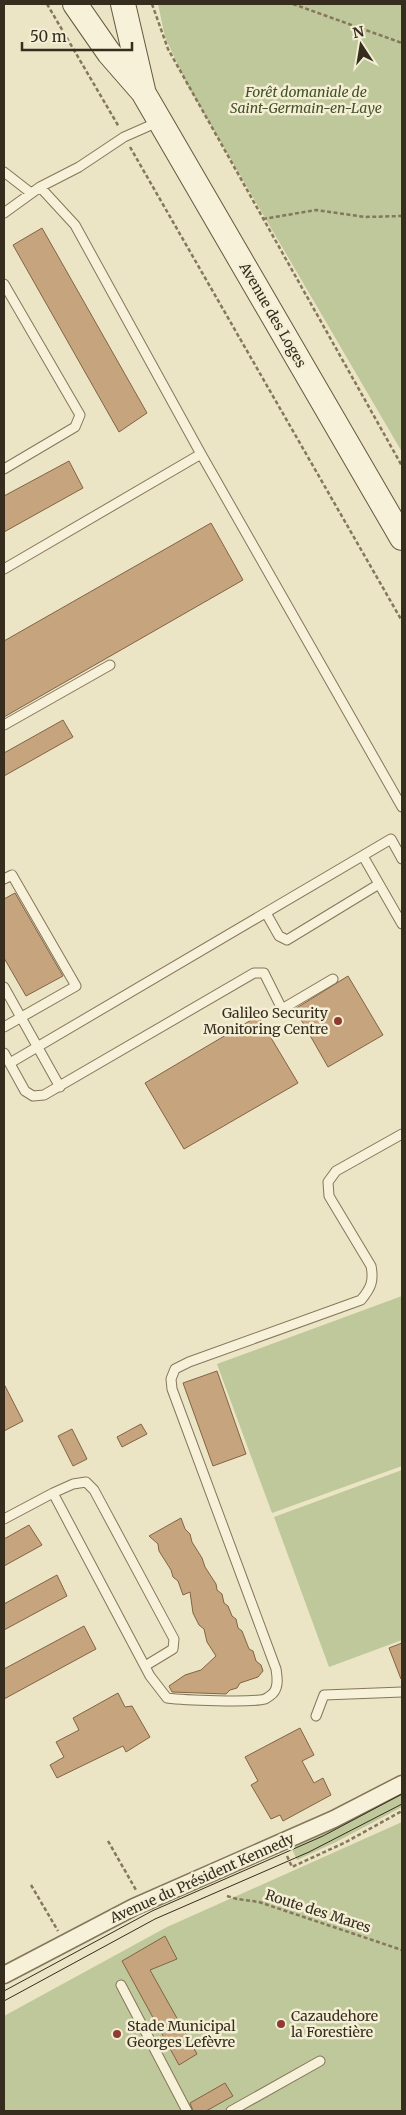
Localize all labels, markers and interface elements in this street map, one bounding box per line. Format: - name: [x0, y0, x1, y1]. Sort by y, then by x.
- scale bar: [22, 20, 132, 52]
- north arrow: [336, 20, 386, 70]
- text: N: [351, 22, 366, 42]
- text: 50 m: [30, 27, 67, 46]
- park label: Forêt domaniale de Saint-Germain-en-Laye: [230, 83, 382, 117]
- street label: Avenue des Loges: [235, 258, 310, 371]
- place label: Galileo Security Monitoring Centre: [203, 1004, 329, 1038]
- marker: Galileo Security Monitoring Centre: [332, 1015, 344, 1027]
- street label: Avenue du Président Kennedy: [106, 1829, 298, 1927]
- street label: Route des Mares: [263, 1885, 373, 1937]
- place label: Cazaudehore la Forestière: [291, 2007, 378, 2041]
- place label: Stade Municipal Georges Lefèvre: [127, 2017, 236, 2051]
- marker: Cazaudehore la Forestière: [275, 2018, 287, 2030]
- marker: Stade Municipal Georges Lefèvre: [111, 2028, 123, 2040]

